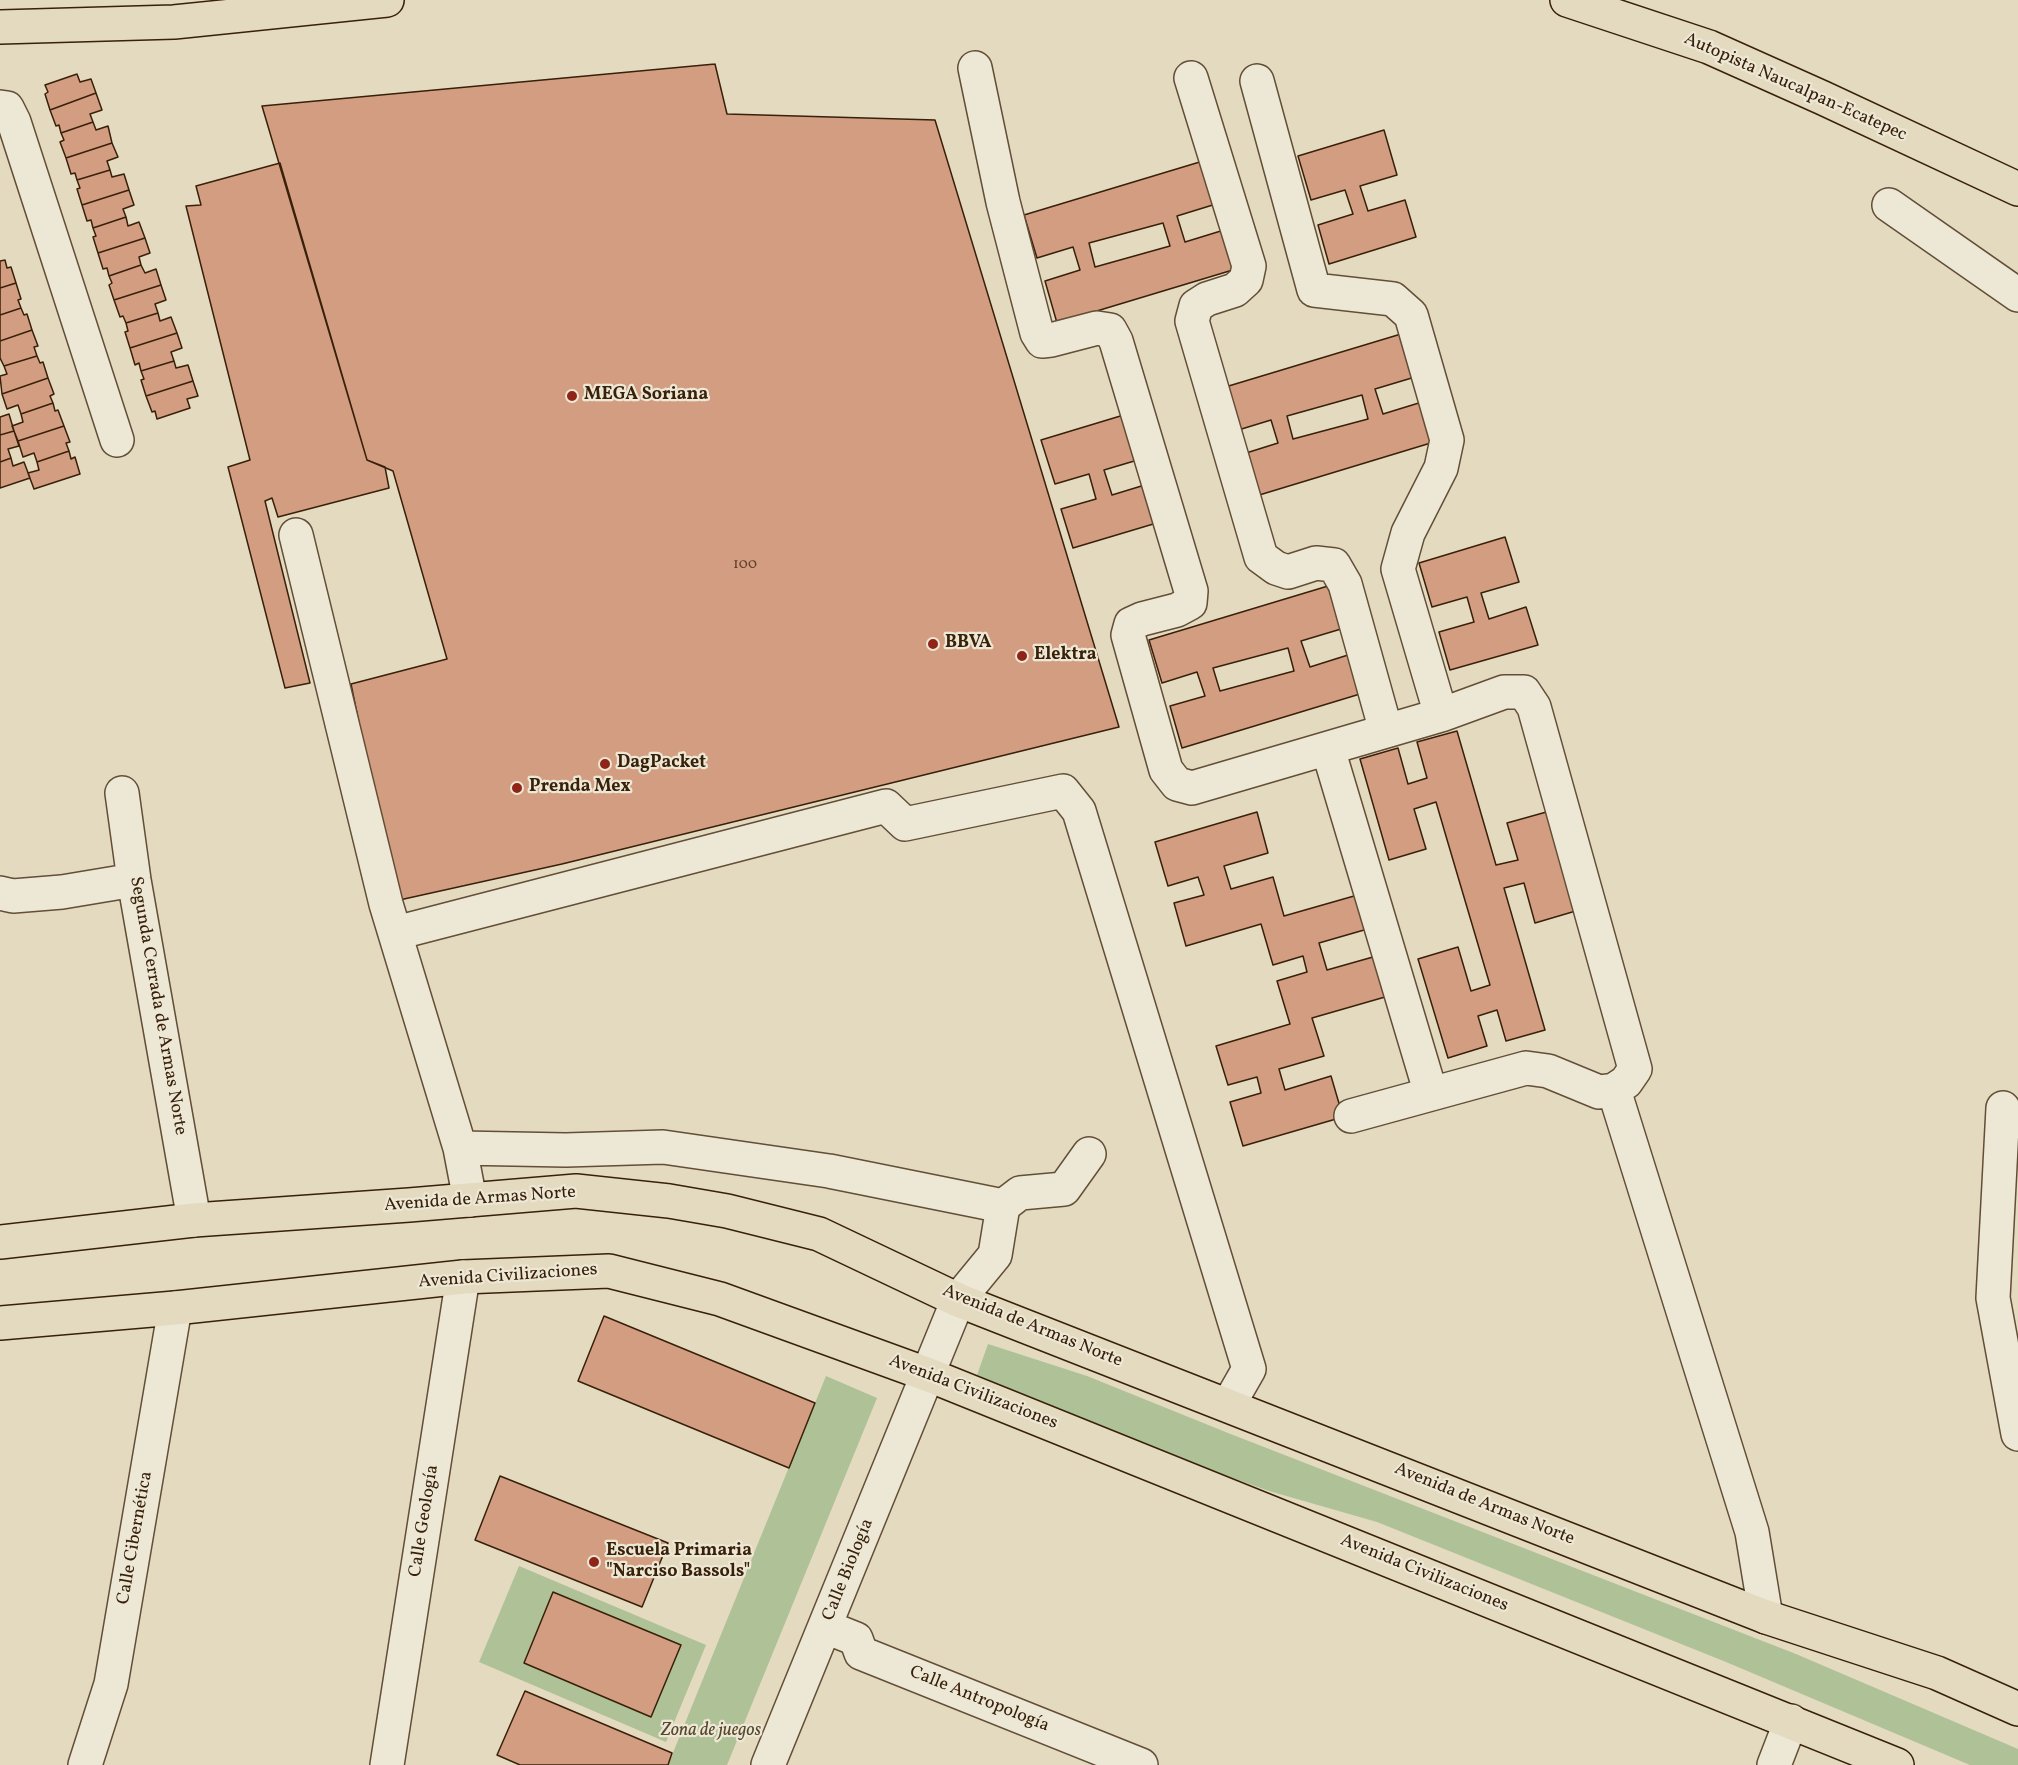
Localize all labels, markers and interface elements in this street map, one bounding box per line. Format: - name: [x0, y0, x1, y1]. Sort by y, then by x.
- street label: Autopista Naucalpan-Ecatepec: [1680, 29, 1910, 147]
- place label: MEGA Soriana: [584, 385, 708, 407]
- marker: MEGA Soriana: [565, 389, 579, 403]
- house number: 100: [733, 556, 757, 574]
- place label: BBVA: [945, 633, 992, 655]
- marker: BBVA: [926, 637, 940, 651]
- place label: Elektra: [1034, 645, 1097, 667]
- marker: Elektra: [1015, 649, 1029, 663]
- place label: DagPacket: [617, 753, 706, 775]
- marker: DagPacket: [598, 757, 612, 771]
- place label: Prenda Mex: [529, 777, 631, 799]
- marker: Prenda Mex: [510, 781, 524, 795]
- street label: Segunda Cerrada de Armas Norte: [124, 875, 190, 1137]
- street label: Avenida de Armas Norte: [383, 1183, 577, 1217]
- street label: Avenida Civilizaciones: [418, 1260, 598, 1294]
- street label: Avenida de Armas Norte: [939, 1281, 1125, 1373]
- street label: Avenida Civilizaciones: [885, 1351, 1061, 1435]
- street label: Avenida de Armas Norte: [1391, 1459, 1577, 1551]
- street label: Calle Geología: [405, 1463, 445, 1579]
- street label: Calle Cibernética: [114, 1470, 158, 1606]
- street label: Calle Biología: [819, 1516, 879, 1624]
- street label: Avenida Civilizaciones: [1337, 1530, 1511, 1618]
- place label: Escuela Primaria "Narciso Bassols": [606, 1541, 752, 1584]
- marker: Escuela Primaria "Narciso Bassols": [587, 1555, 601, 1569]
- street label: Calle Antropología: [906, 1662, 1052, 1738]
- park label: Zona de juegos: [661, 1721, 761, 1743]

